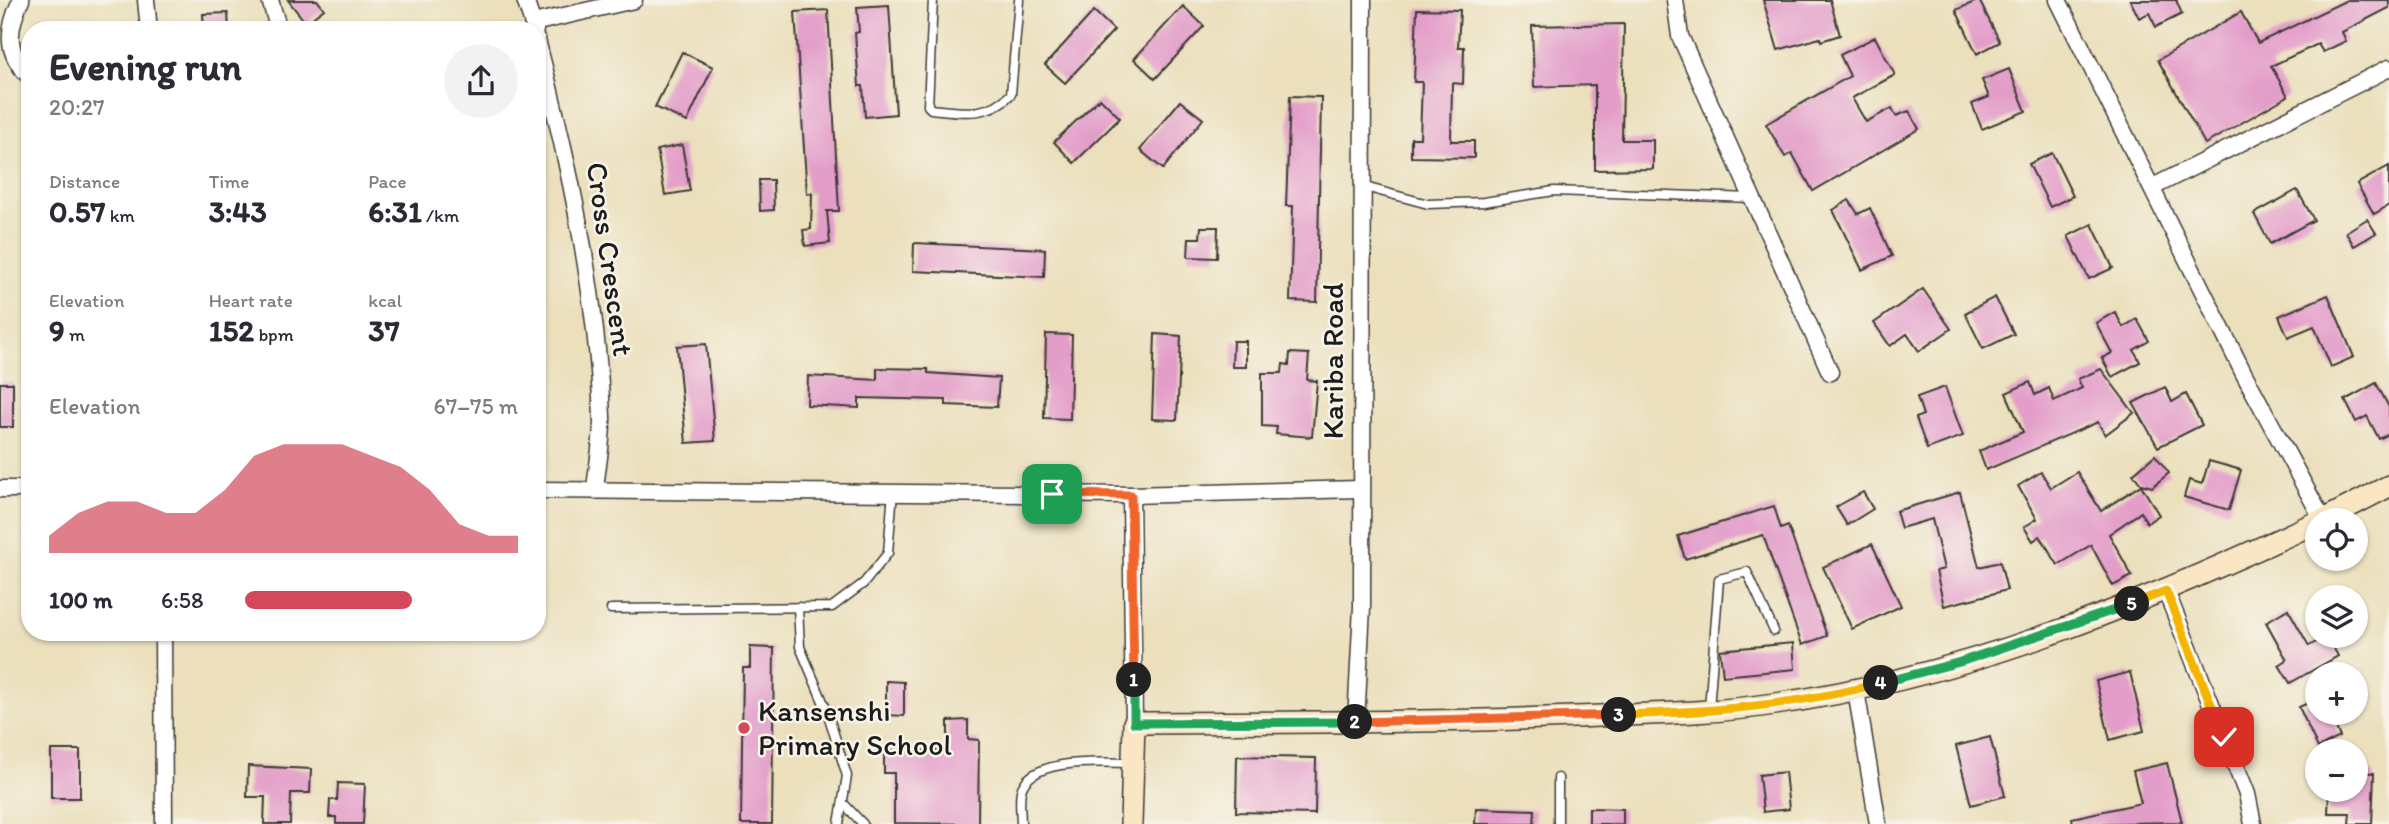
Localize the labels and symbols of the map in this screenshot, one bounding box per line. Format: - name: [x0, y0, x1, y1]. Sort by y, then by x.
- street label: Cross Crescent: [579, 160, 642, 358]
- street label: Kariba Road: [1314, 283, 1351, 439]
- pin: [1022, 464, 1082, 524]
- pin: 5: [2114, 586, 2150, 622]
- pin: 1: [1116, 662, 1152, 698]
- pin: 4: [1864, 666, 1898, 700]
- place label: Kansenshi Primary School: [758, 692, 952, 763]
- pin: 3: [1602, 698, 1636, 732]
- pin: 2: [1338, 704, 1372, 740]
- pin: [2194, 707, 2254, 767]
- marker: Kansenshi Primary School: [736, 720, 752, 736]

